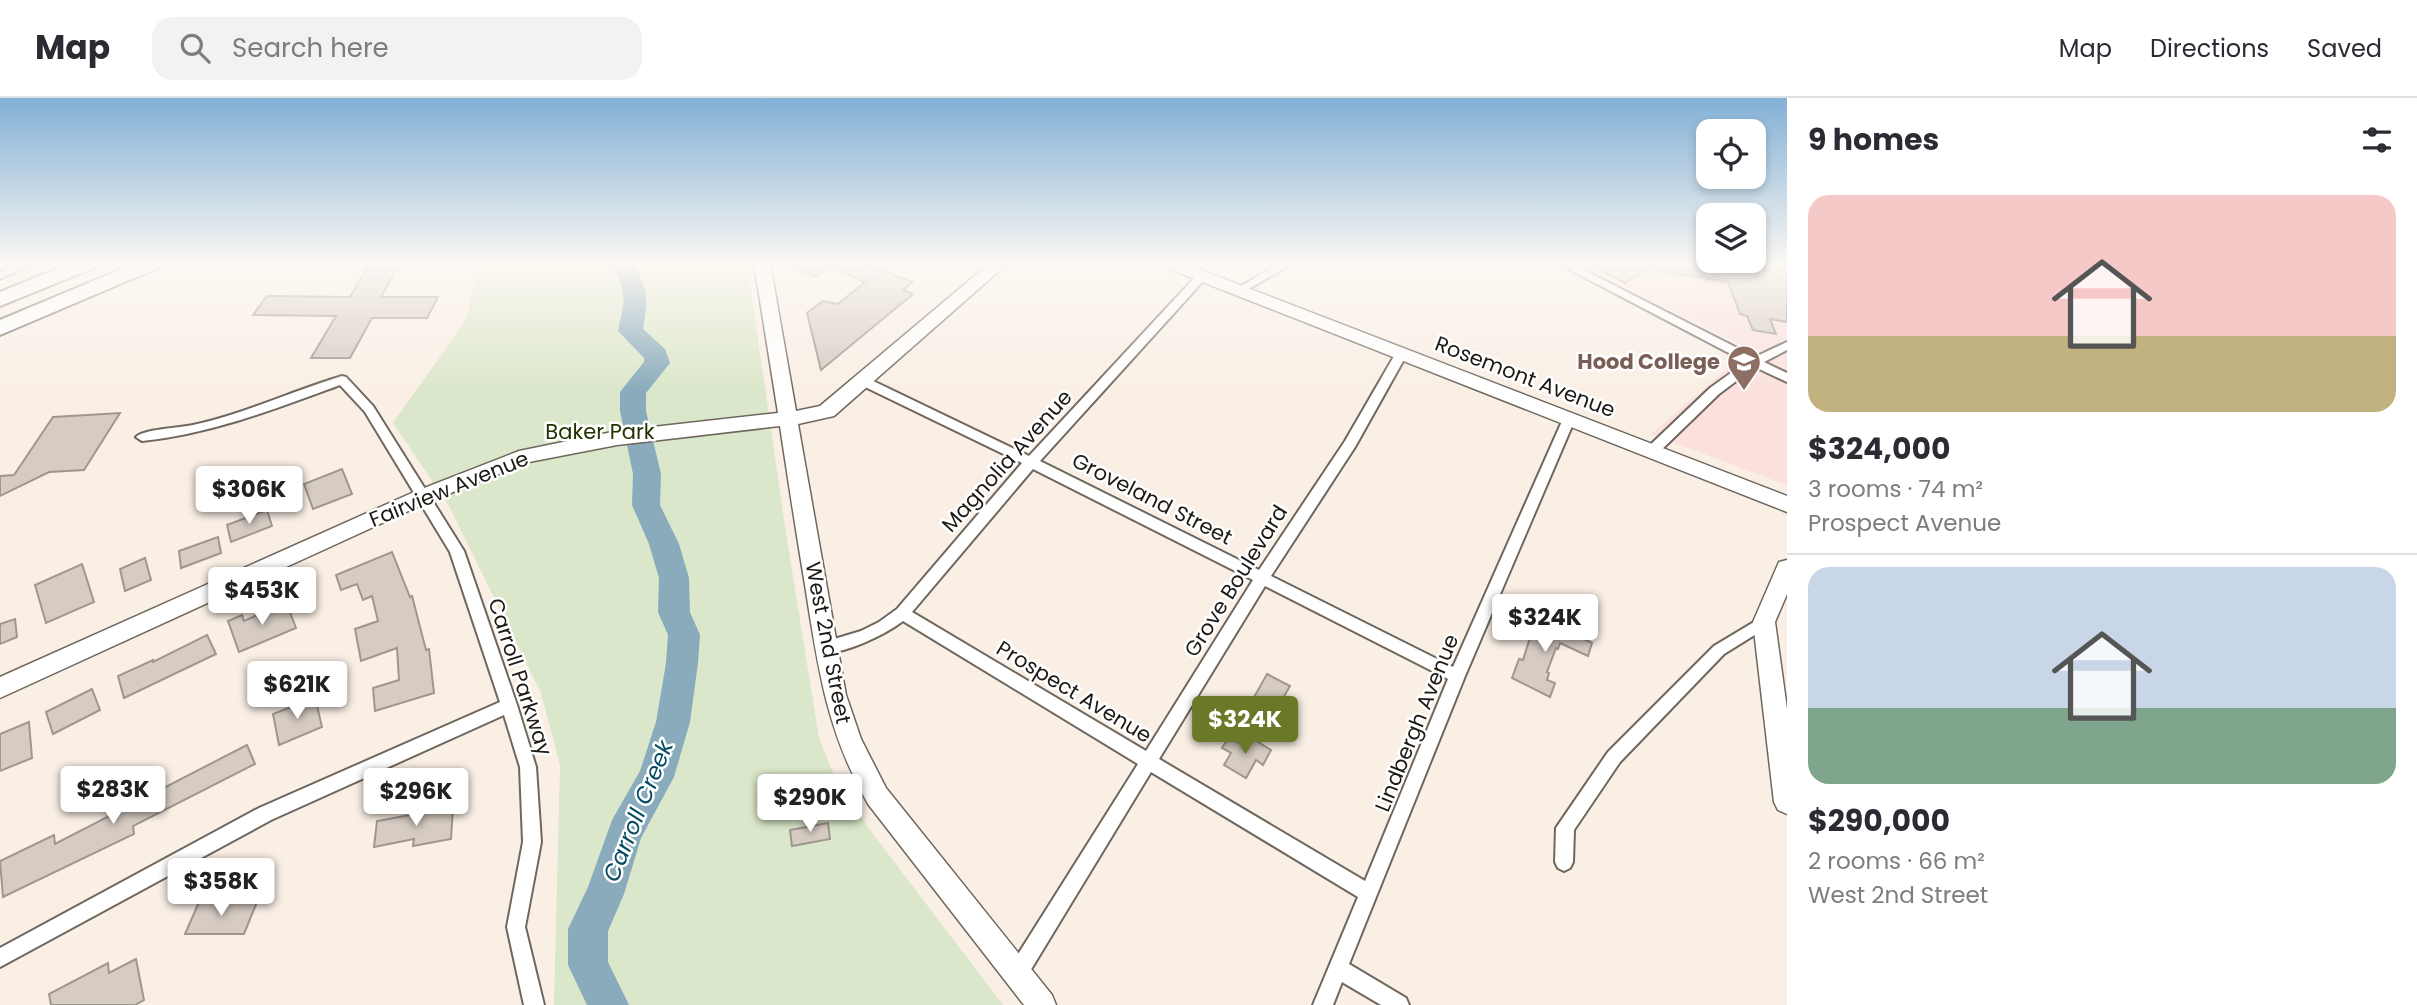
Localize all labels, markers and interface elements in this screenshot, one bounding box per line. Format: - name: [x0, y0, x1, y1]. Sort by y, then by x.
- search box: [152, 17, 642, 80]
- text: Map: [35, 24, 110, 71]
- icon: search: [176, 29, 214, 67]
- text: Search here: [232, 30, 389, 66]
- text: Map: [2059, 32, 2112, 65]
- text: Directions: [2150, 32, 2269, 65]
- text: Saved: [2307, 32, 2382, 65]
- text: 9 homes: [1808, 118, 1939, 161]
- map controls: [1696, 119, 1766, 273]
- button: locate: [1696, 119, 1766, 189]
- icon: filters: [2358, 121, 2396, 159]
- button: layers: [1696, 203, 1766, 273]
- icon: home: [2039, 241, 2165, 367]
- street label: Rosemont Avenue: [1431, 329, 1619, 424]
- school or university icon: Hood College: [1725, 343, 1763, 392]
- place label: Hood College: [1577, 347, 1720, 376]
- street label: Magnolia Avenue: [935, 383, 1078, 538]
- park label: Baker Park: [545, 417, 655, 446]
- text: $324,000: [1808, 427, 1951, 470]
- street label: Fairview Avenue: [365, 443, 533, 534]
- street label: Groveland Street: [1067, 446, 1237, 552]
- pin: $306K: [200, 466, 298, 526]
- text: $306K: [212, 473, 286, 505]
- text: 3 rooms · 74 m²: [1808, 473, 1983, 505]
- street label: Grove Boulevard: [1177, 499, 1294, 662]
- text: Prospect Avenue: [1808, 507, 2001, 539]
- street label: West 2nd Street: [799, 559, 858, 726]
- pin: $453K: [213, 568, 311, 627]
- text: $453K: [224, 574, 300, 606]
- pin: $324K: [1496, 594, 1594, 654]
- street label: Carroll Parkway: [481, 595, 560, 759]
- text: $324K: [1508, 601, 1582, 633]
- icon: home: [2039, 613, 2165, 739]
- street label: Lindbergh Avenue: [1368, 630, 1465, 816]
- street label: Prospect Avenue: [991, 634, 1157, 749]
- pin: $621K: [248, 662, 346, 721]
- text: $621K: [263, 668, 331, 700]
- pin: $324K: [1196, 696, 1294, 756]
- text: $324K: [1208, 703, 1282, 735]
- water label: Carroll Creek: [595, 734, 681, 887]
- pin: $283K: [64, 766, 162, 826]
- pin: $296K: [367, 768, 465, 828]
- text: $283K: [76, 773, 150, 805]
- pin: $290K: [761, 774, 859, 834]
- text: $296K: [379, 775, 453, 807]
- text: $290K: [773, 781, 847, 813]
- text: $290,000: [1808, 799, 1950, 842]
- text: 2 rooms · 66 m²: [1808, 845, 1985, 877]
- pin: $358K: [172, 858, 270, 918]
- text: $358K: [184, 865, 258, 897]
- text: West 2nd Street: [1808, 879, 1988, 911]

